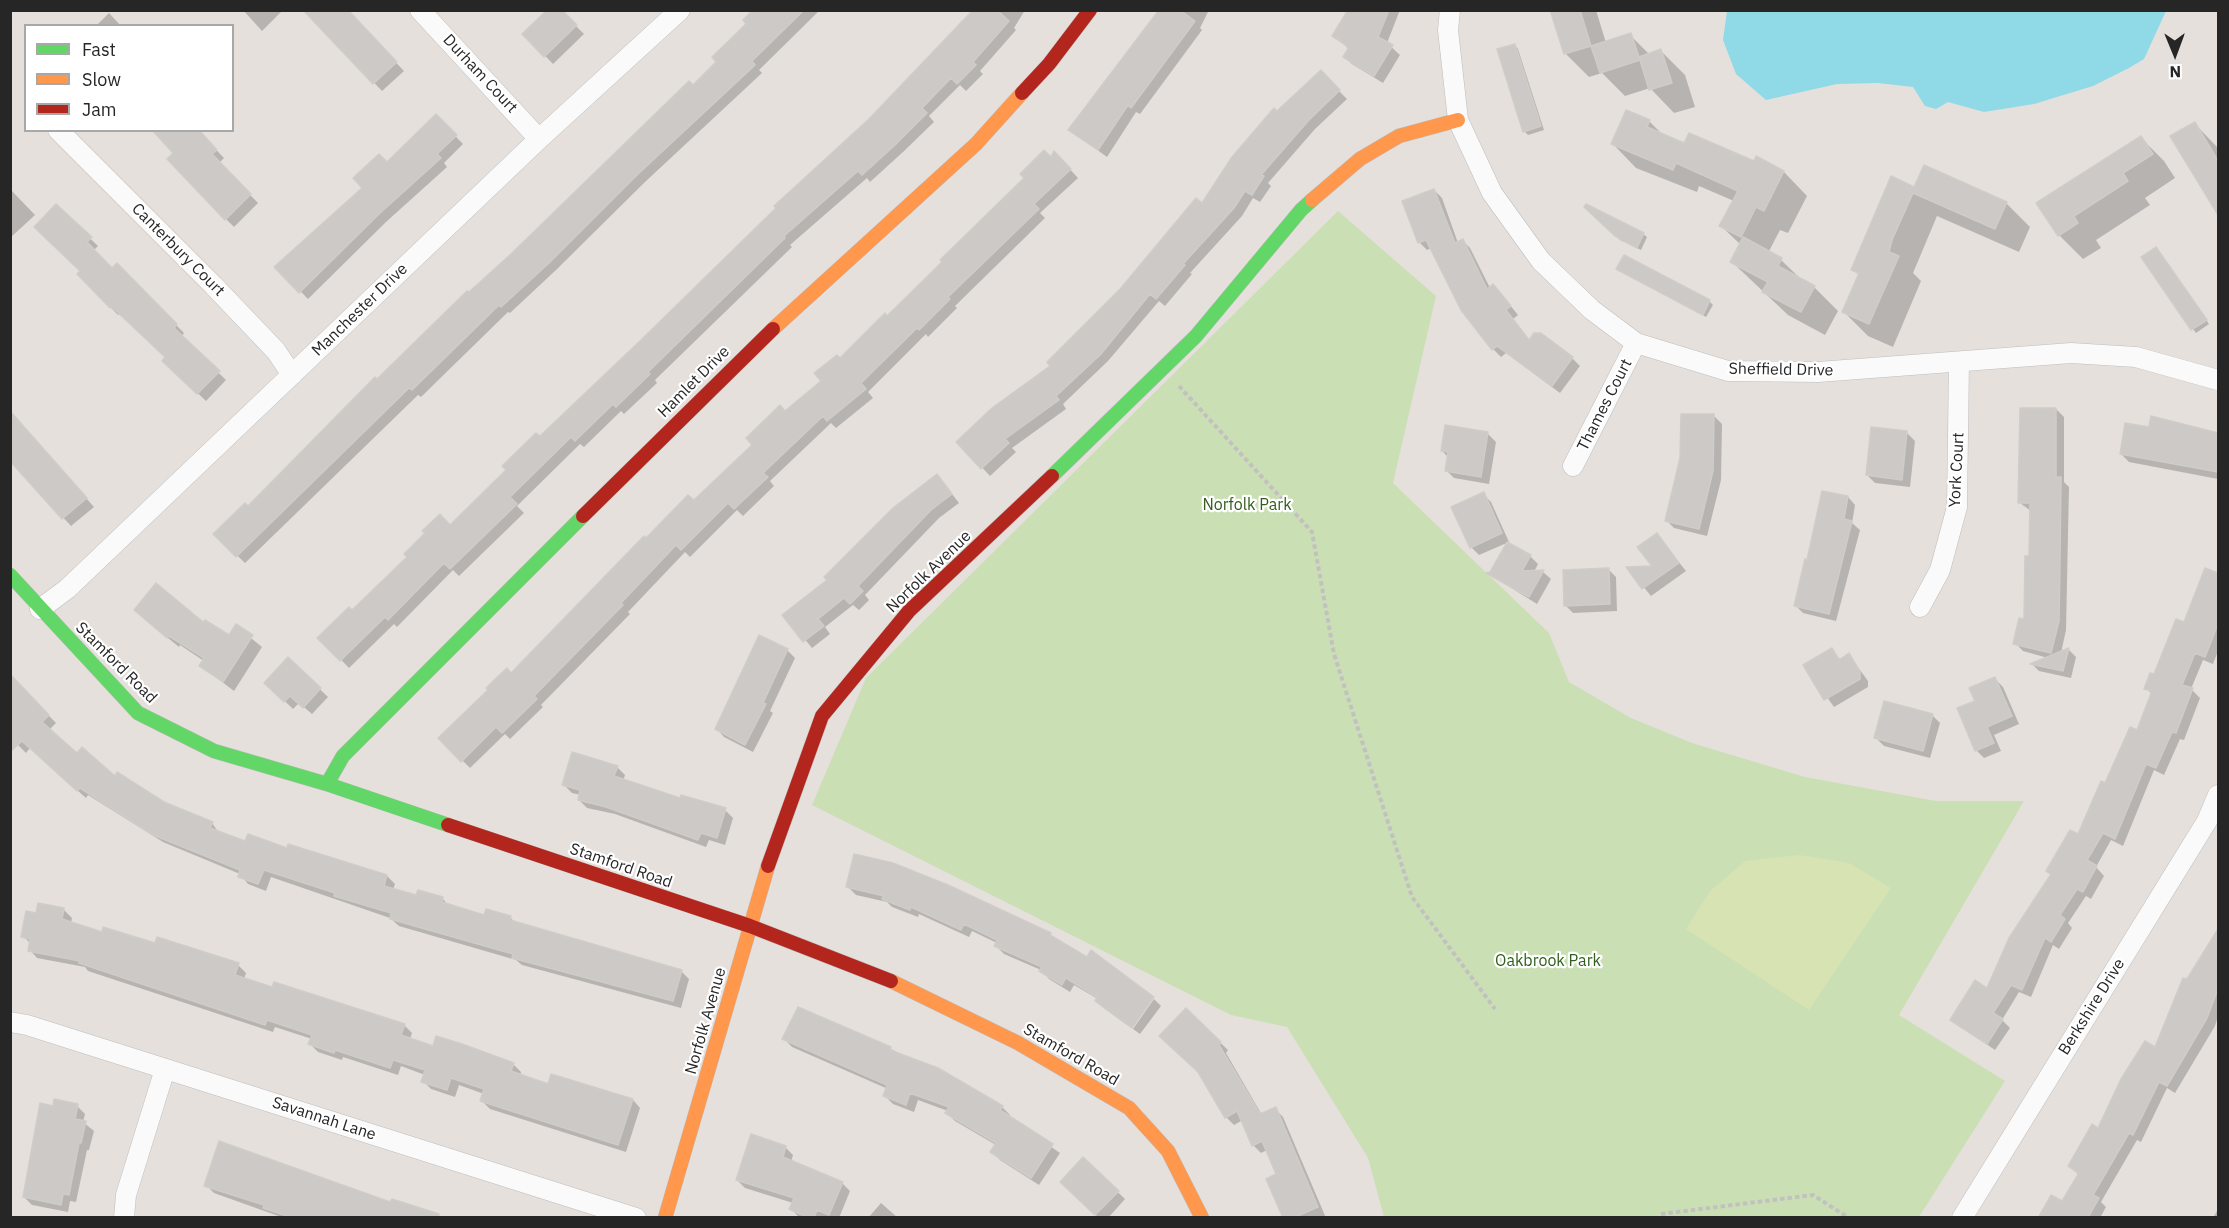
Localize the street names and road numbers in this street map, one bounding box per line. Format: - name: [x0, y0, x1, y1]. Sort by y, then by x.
- street label: Durham Court: [439, 31, 521, 117]
- street label: Canterbury Court: [128, 200, 228, 300]
- street label: Manchester Drive: [308, 260, 412, 360]
- street label: Hamlet Drive: [654, 342, 734, 422]
- street label: Thames Court: [1574, 356, 1636, 454]
- street label: Sheffield Drive: [1728, 359, 1834, 381]
- street label: York Court: [1945, 432, 1969, 508]
- street label: Norfolk Avenue: [883, 527, 975, 617]
- street label: Stamford Road: [71, 618, 161, 708]
- street label: Stamford Road: [567, 839, 675, 893]
- street label: Berkshire Drive: [2055, 955, 2129, 1059]
- street label: Norfolk Avenue: [682, 965, 730, 1077]
- street label: Stamford Road: [1020, 1020, 1122, 1090]
- street label: Savannah Lane: [270, 1093, 378, 1145]

